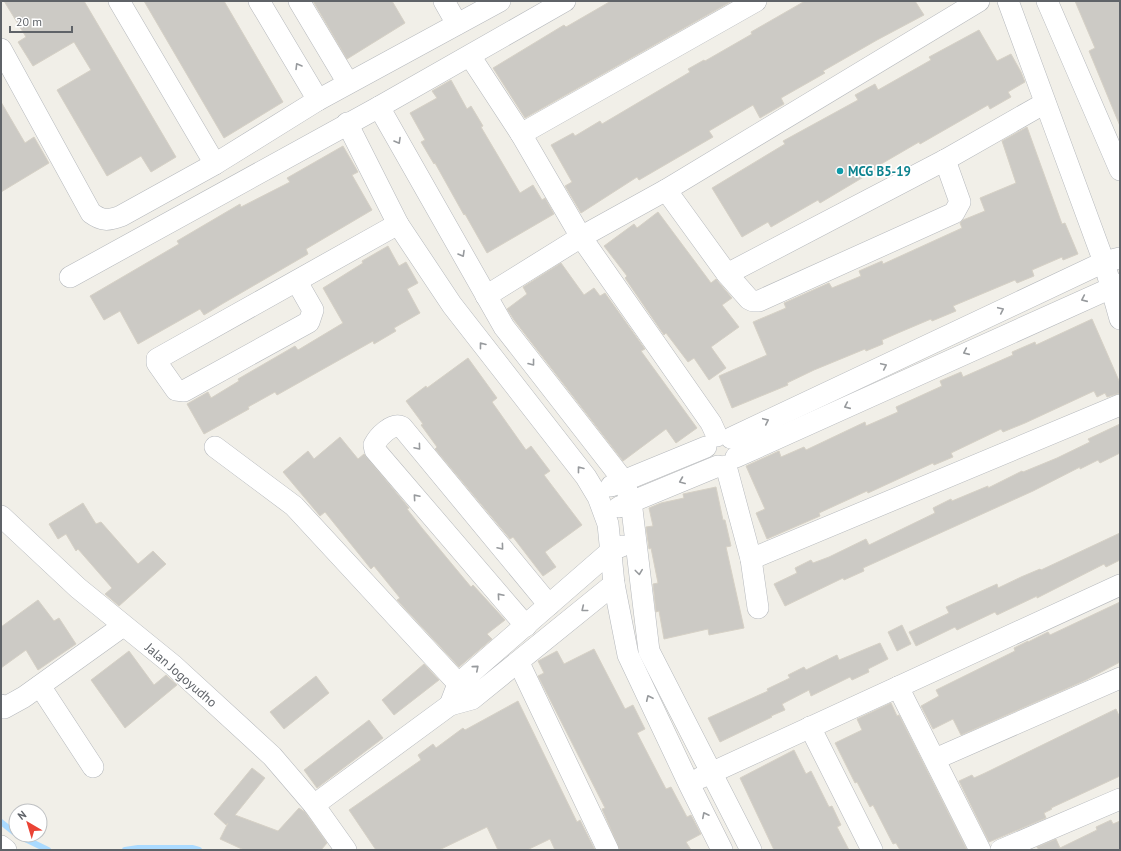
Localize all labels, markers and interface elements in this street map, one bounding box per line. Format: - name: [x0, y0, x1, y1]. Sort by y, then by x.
- scale bar: [10, 8, 72, 34]
- text: 20 m: [16, 14, 42, 29]
- one-way arrow: [295, 63, 302, 70]
- one-way arrow: [394, 137, 401, 144]
- place label: MCG B5-19: [848, 163, 911, 180]
- marker: MCG B5-19: [835, 166, 845, 176]
- one-way arrow: [458, 250, 465, 257]
- one-way arrow: [1081, 294, 1088, 302]
- one-way arrow: [997, 307, 1004, 315]
- one-way arrow: [480, 343, 487, 350]
- one-way arrow: [962, 348, 969, 356]
- one-way arrow: [528, 359, 535, 366]
- one-way arrow: [879, 363, 887, 371]
- one-way arrow: [844, 401, 852, 409]
- one-way arrow: [762, 418, 769, 426]
- one-way arrow: [414, 442, 421, 449]
- one-way arrow: [578, 467, 585, 474]
- one-way arrow: [679, 476, 686, 484]
- one-way arrow: [413, 495, 420, 502]
- one-way arrow: [497, 542, 504, 549]
- one-way arrow: [635, 569, 644, 575]
- one-way arrow: [498, 593, 505, 601]
- one-way arrow: [582, 604, 589, 611]
- street label: Jalan Jogoyudho: [141, 638, 220, 711]
- one-way arrow: [471, 666, 479, 673]
- one-way arrow: [646, 695, 654, 702]
- north arrow: [8, 803, 48, 843]
- text: N: [15, 807, 29, 823]
- one-way arrow: [702, 812, 710, 819]

